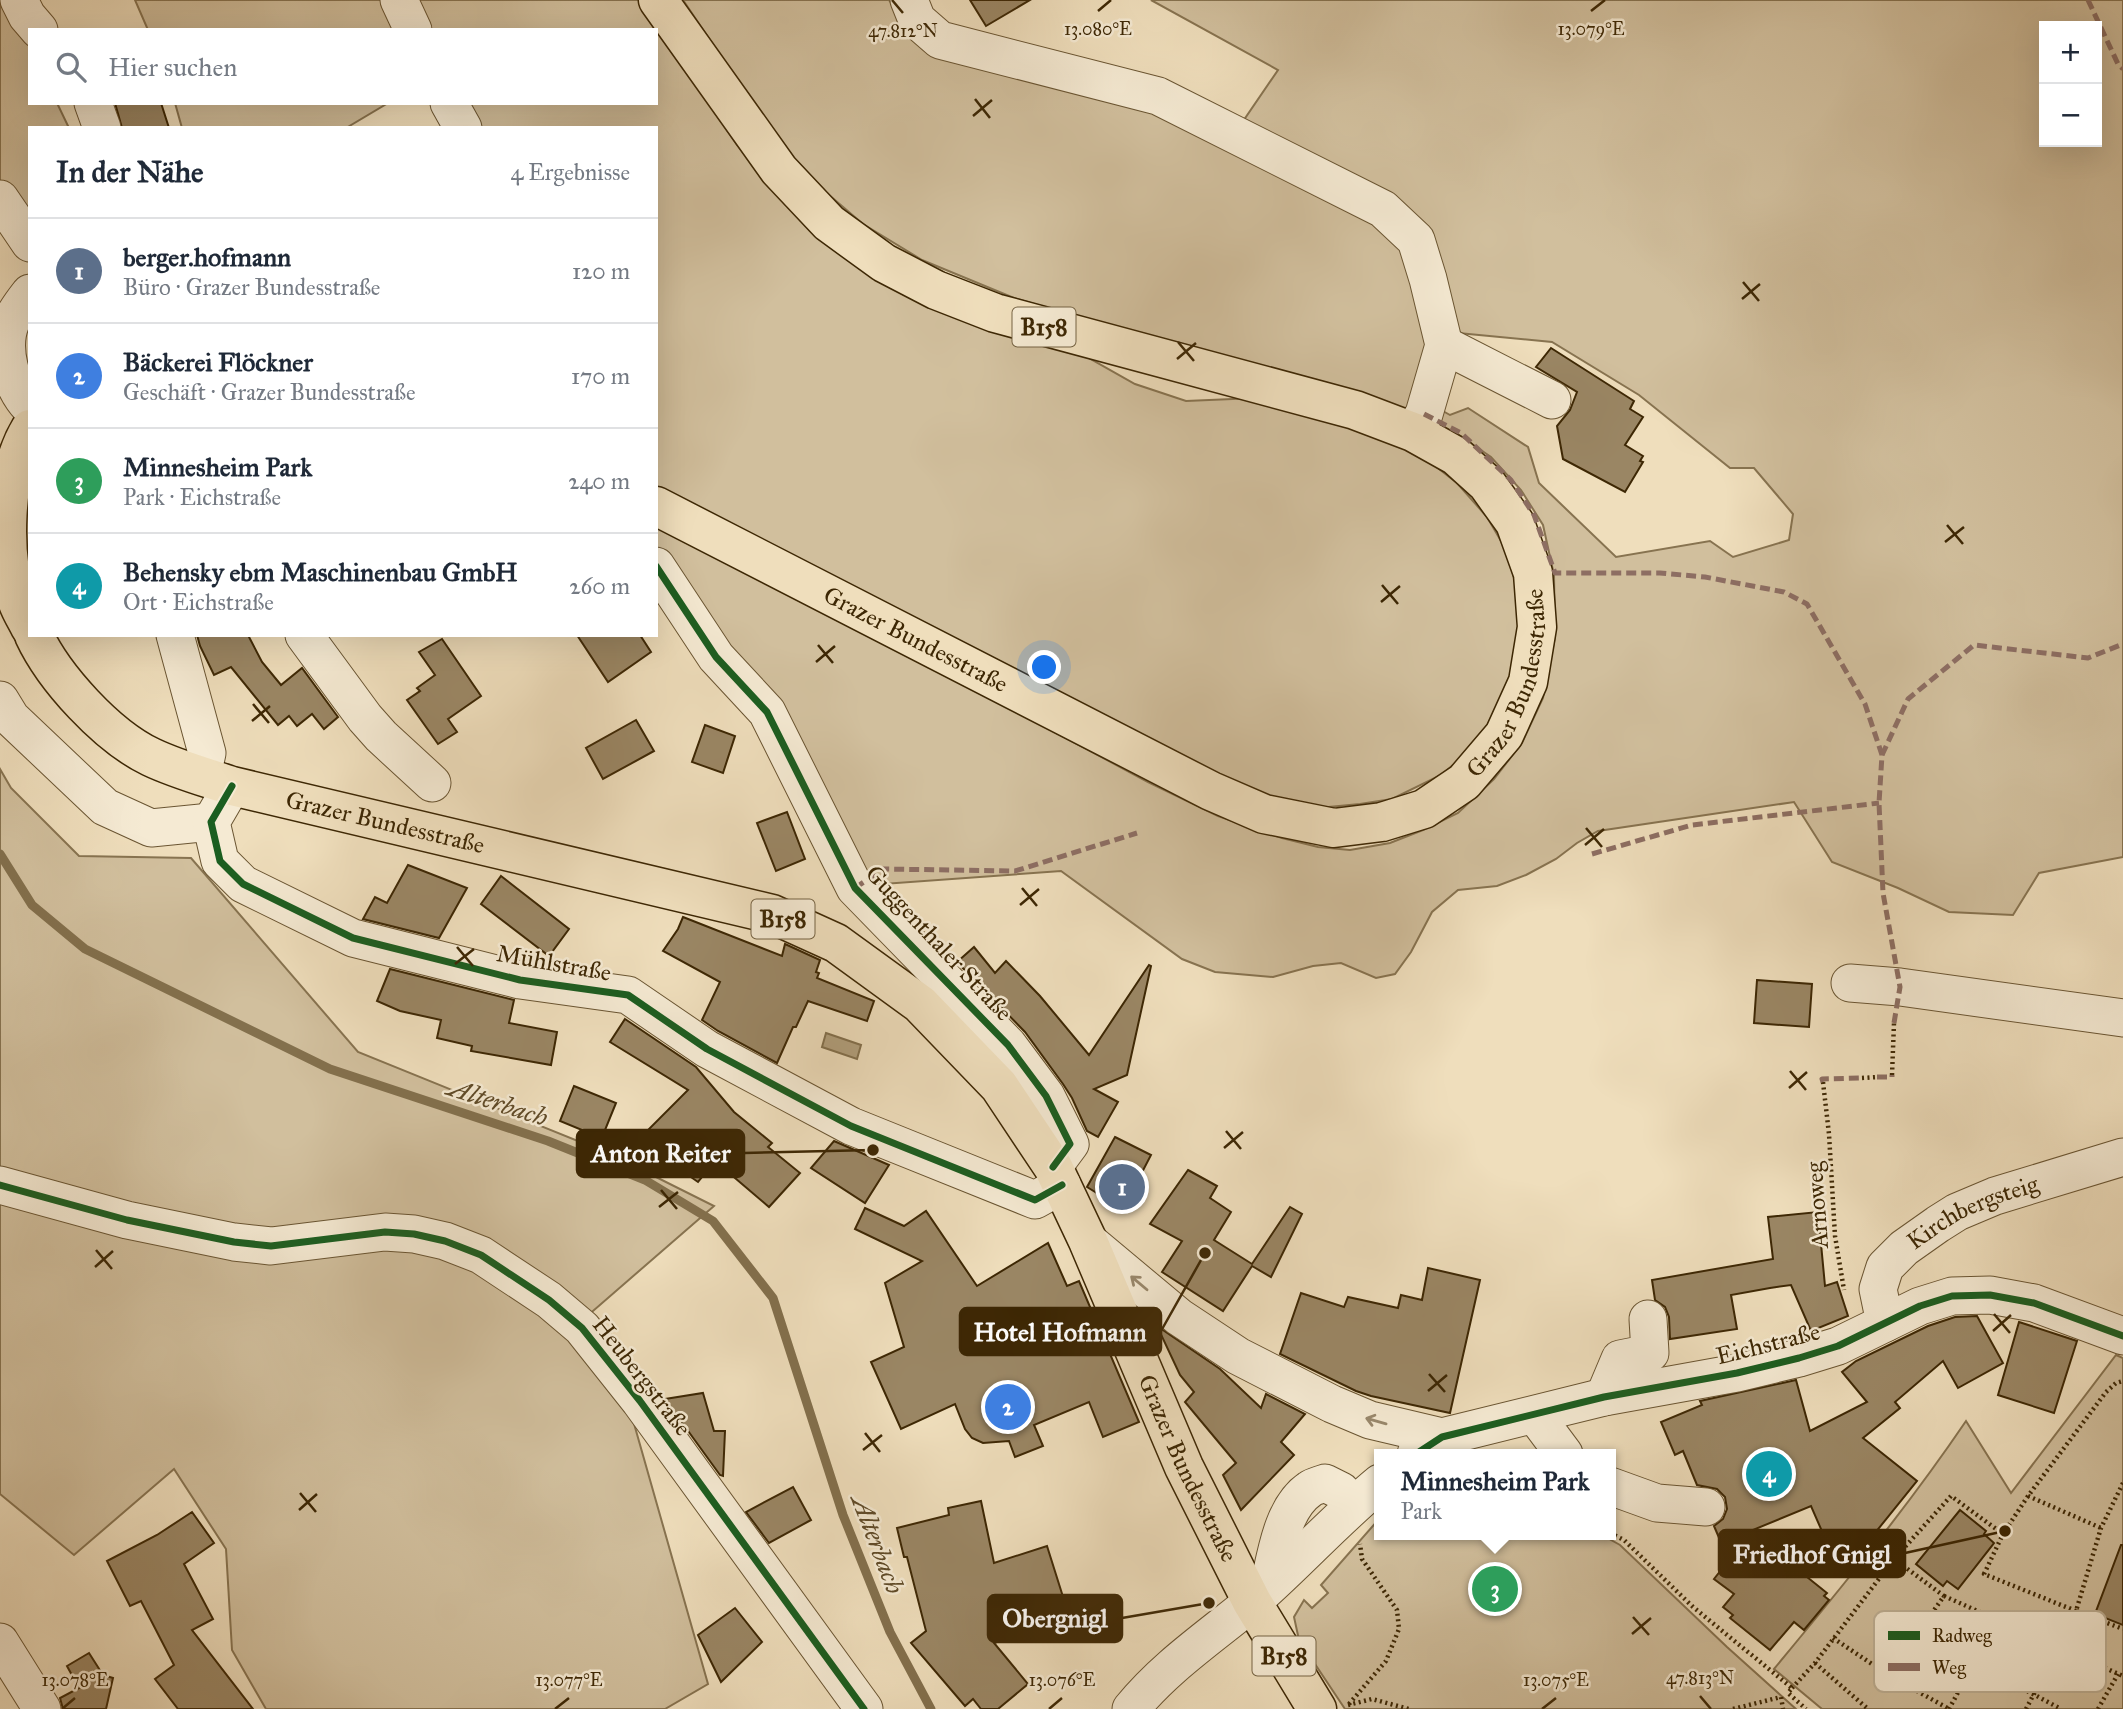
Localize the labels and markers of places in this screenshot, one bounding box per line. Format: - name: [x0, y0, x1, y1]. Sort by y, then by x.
- callout: Anton Reiter: [577, 1130, 744, 1177]
- pin: 1: [1099, 1161, 1145, 1213]
- callout: Hotel Hofmann: [960, 1308, 1161, 1355]
- pin: 2: [985, 1381, 1031, 1433]
- pin: 4: [1746, 1448, 1792, 1500]
- callout: Friedhof Gnigl: [1719, 1530, 1905, 1577]
- pin: 3: [1472, 1563, 1518, 1615]
- callout: Obergnigl: [988, 1595, 1122, 1642]

